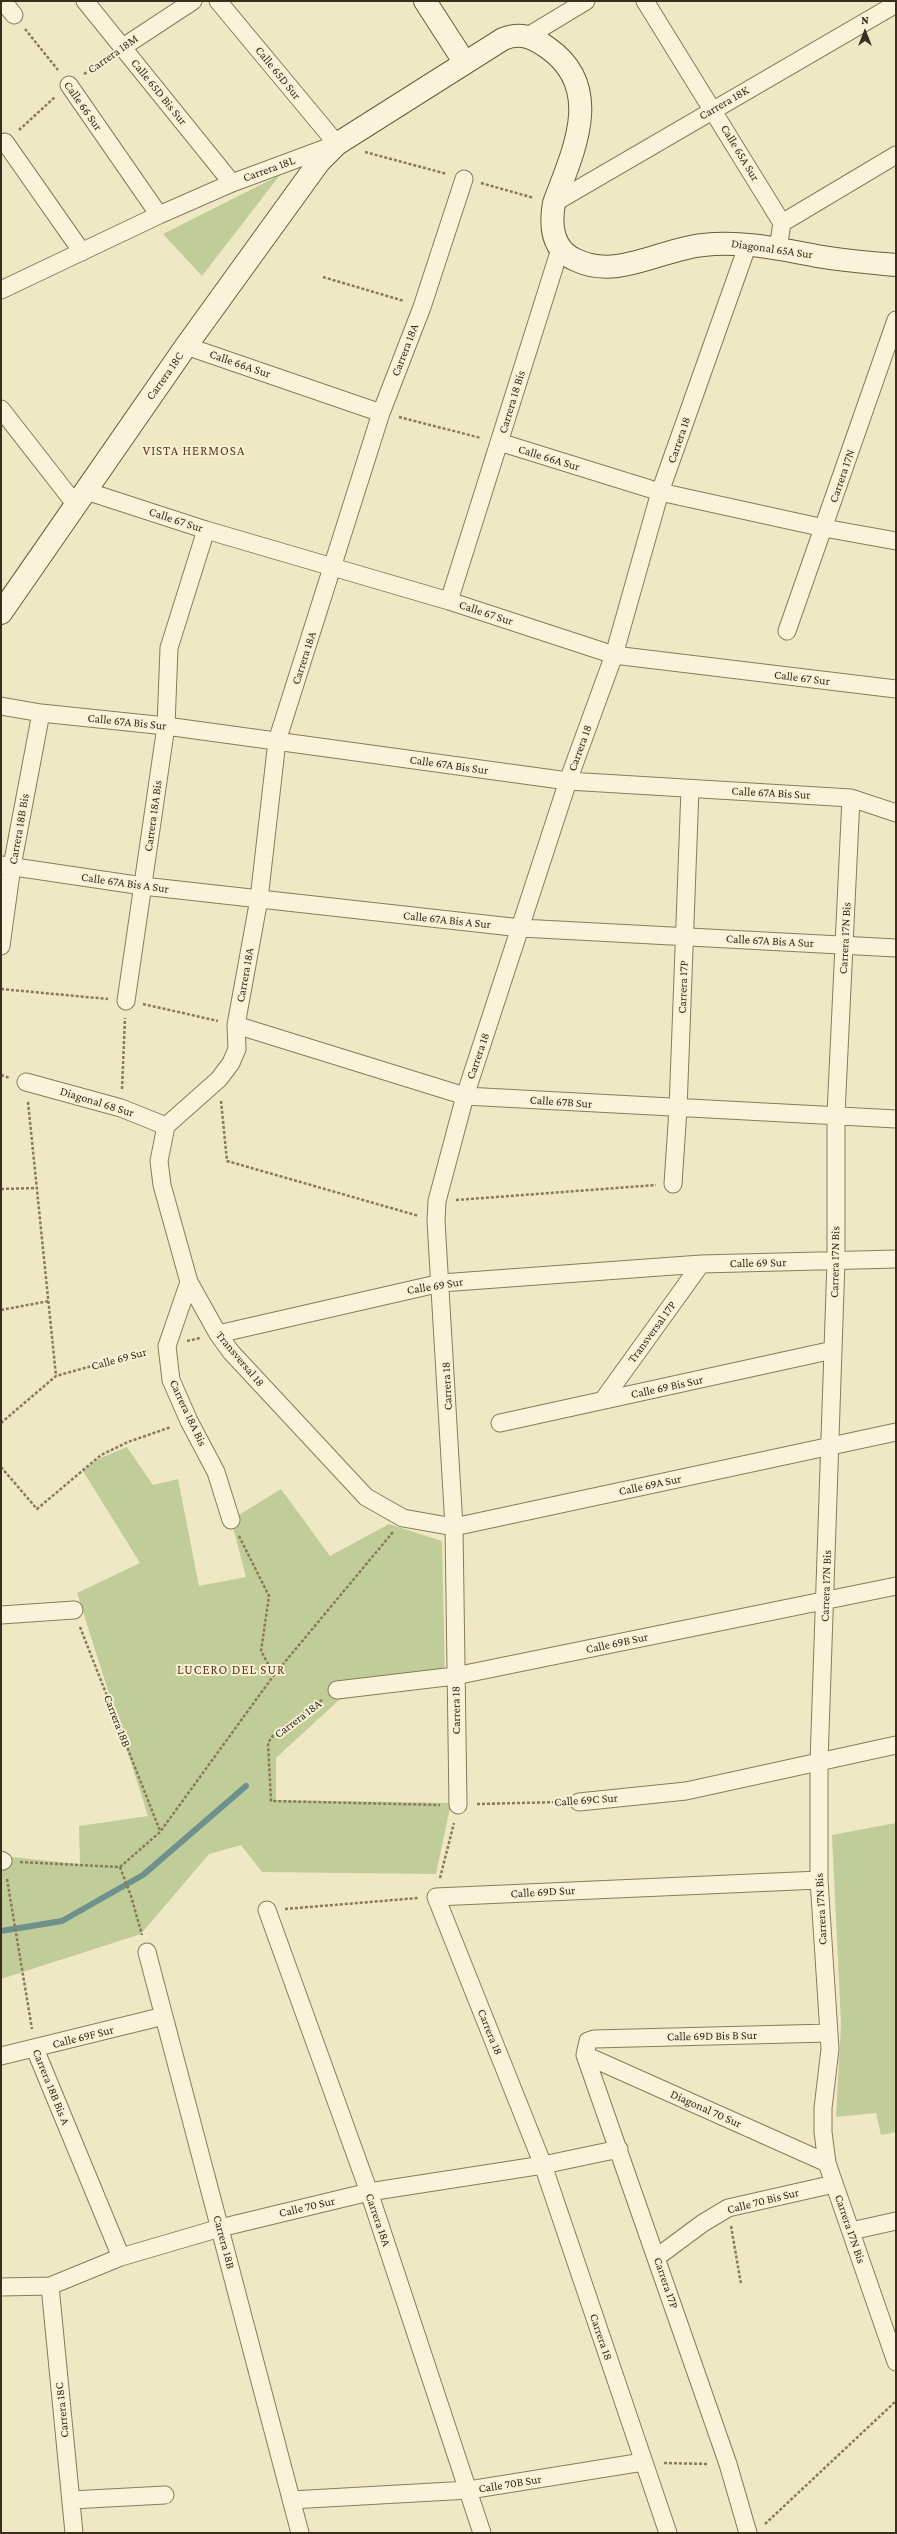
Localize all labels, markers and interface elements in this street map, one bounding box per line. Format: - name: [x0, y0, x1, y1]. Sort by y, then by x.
- north arrow: [845, 12, 885, 52]
- text: N: [861, 14, 869, 26]
- street label: Carrera 18M: [85, 31, 141, 77]
- street label: Calle 65D Sur: [252, 43, 304, 103]
- street label: Calle 65D Bis Sur: [128, 56, 190, 128]
- street label: Calle 66 Sur: [61, 78, 105, 134]
- street label: Carrera 18K: [696, 83, 752, 123]
- street label: Calle 65A Sur: [718, 122, 762, 184]
- street label: Carrera 18L: [241, 153, 297, 185]
- street label: Diagonal 65A Sur: [730, 236, 814, 262]
- street label: Carrera 18A: [388, 322, 422, 378]
- street label: Calle 66A Sur: [207, 347, 273, 381]
- street label: Carrera 18C: [143, 349, 187, 403]
- street label: Carrera 18 Bis: [496, 369, 528, 435]
- street label: Carrera 18: [664, 415, 694, 465]
- street label: Calle 66A Sur: [516, 442, 582, 474]
- district label: VISTA HERMOSA: [143, 443, 245, 459]
- street label: Carrera 17N: [826, 447, 858, 505]
- street label: Calle 67 Sur: [147, 504, 205, 536]
- street label: Calle 67 Sur: [457, 597, 515, 629]
- street label: Carrera 18A: [289, 630, 319, 686]
- street label: Calle 67 Sur: [773, 667, 831, 689]
- street label: Calle 67A Bis Sur: [87, 711, 167, 733]
- street label: Carrera 18: [565, 723, 595, 773]
- street label: Calle 67A Bis Sur: [409, 752, 489, 778]
- street label: Carrera 18A Bis: [141, 779, 165, 853]
- street label: Calle 67A Bis Sur: [731, 784, 811, 802]
- street label: Carrera 18B Bis: [6, 792, 32, 866]
- street label: Calle 67A Bis A Sur: [80, 870, 170, 896]
- street label: Carrera 17N Bis: [836, 902, 854, 974]
- street label: Calle 67A Bis A Sur: [402, 908, 492, 932]
- street label: Calle 67A Bis A Sur: [726, 932, 814, 950]
- street label: Carrera 18A: [233, 947, 257, 1003]
- street label: Carrera 17P: [675, 960, 691, 1014]
- street label: Carrera 18: [463, 1031, 493, 1081]
- street label: Diagonal 68 Sur: [58, 1084, 136, 1120]
- street label: Calle 67B Sur: [529, 1093, 593, 1111]
- street label: Carrera 17N Bis: [827, 1226, 843, 1298]
- street label: Calle 69 Sur: [729, 1255, 787, 1271]
- street label: Calle 69 Sur: [406, 1274, 464, 1298]
- street label: Transversal 17P: [625, 1298, 679, 1366]
- street label: Transversal 18: [213, 1328, 267, 1390]
- street label: Calle 69 Sur: [90, 1345, 148, 1373]
- street label: Carrera 18: [439, 1361, 455, 1411]
- street label: Calle 69 Bis Sur: [630, 1372, 704, 1402]
- street label: Carrera 18A Bis: [166, 1377, 210, 1449]
- street label: Calle 69A Sur: [617, 1471, 683, 1499]
- street label: Carrera 17N Bis: [818, 1550, 834, 1622]
- street label: Calle 69B Sur: [585, 1629, 649, 1657]
- district label: LUCERO DEL SUR: [177, 1662, 285, 1678]
- street label: Carrera 18: [448, 1686, 464, 1734]
- street label: Carrera 18B: [100, 1693, 134, 1749]
- street label: Carrera 18A: [272, 1697, 324, 1741]
- street label: Calle 69C Sur: [554, 1791, 618, 1809]
- street label: Carrera 17N Bis: [812, 1873, 830, 1945]
- street label: Calle 69D Sur: [510, 1883, 576, 1901]
- street label: Carrera 18: [474, 2007, 506, 2057]
- street label: Calle 69F Sur: [51, 2022, 115, 2052]
- street label: Calle 69D Bis B Sur: [667, 2028, 757, 2044]
- street label: Carrera 18B Bis A: [29, 2047, 73, 2127]
- street label: Diagonal 70 Sur: [668, 2087, 744, 2131]
- street label: Calle 70 Bis Sur: [726, 2185, 800, 2217]
- street label: Carrera 18A: [362, 2192, 394, 2248]
- street label: Carrera 17N Bis: [831, 2193, 869, 2265]
- street label: Calle 70 Sur: [278, 2194, 336, 2220]
- street label: Carrera 18B: [210, 2214, 238, 2270]
- street label: Carrera 17P: [650, 2255, 682, 2311]
- street label: Carrera 18: [586, 2312, 616, 2362]
- street label: Carrera 18C: [52, 2382, 72, 2438]
- street label: Calle 70B Sur: [477, 2472, 543, 2496]

